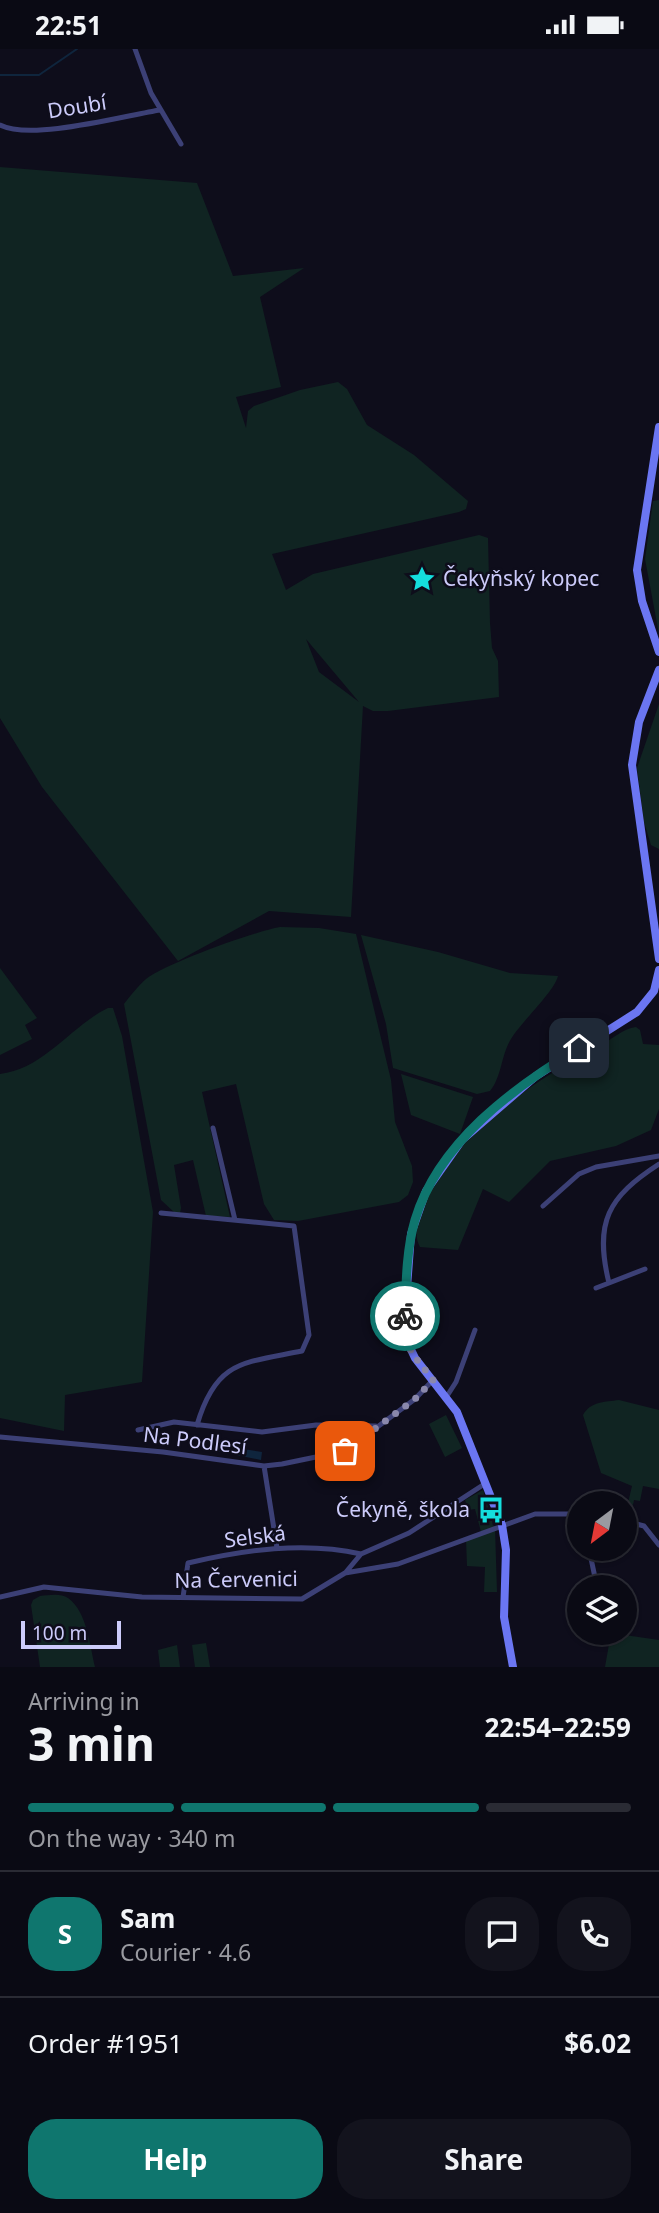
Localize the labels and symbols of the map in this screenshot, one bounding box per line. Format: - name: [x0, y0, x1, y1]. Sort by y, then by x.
- street label: Doubí: [45, 87, 109, 124]
- place icon: Čekyňský kopec: [407, 564, 437, 594]
- place label: Čekyňský kopec: [443, 564, 599, 592]
- pin: [549, 1018, 609, 1078]
- courier: [370, 1281, 440, 1351]
- street label: Na Podlesí: [142, 1420, 249, 1460]
- pin: [315, 1421, 375, 1481]
- north arrow: [567, 1491, 637, 1561]
- place label: Čekyně, škola: [336, 1495, 470, 1523]
- bus stop icon: Čekyně, škola: [476, 1495, 506, 1525]
- street label: Selská: [222, 1518, 287, 1554]
- street label: Na Červenici: [174, 1564, 298, 1594]
- scale bar: [21, 1618, 121, 1650]

